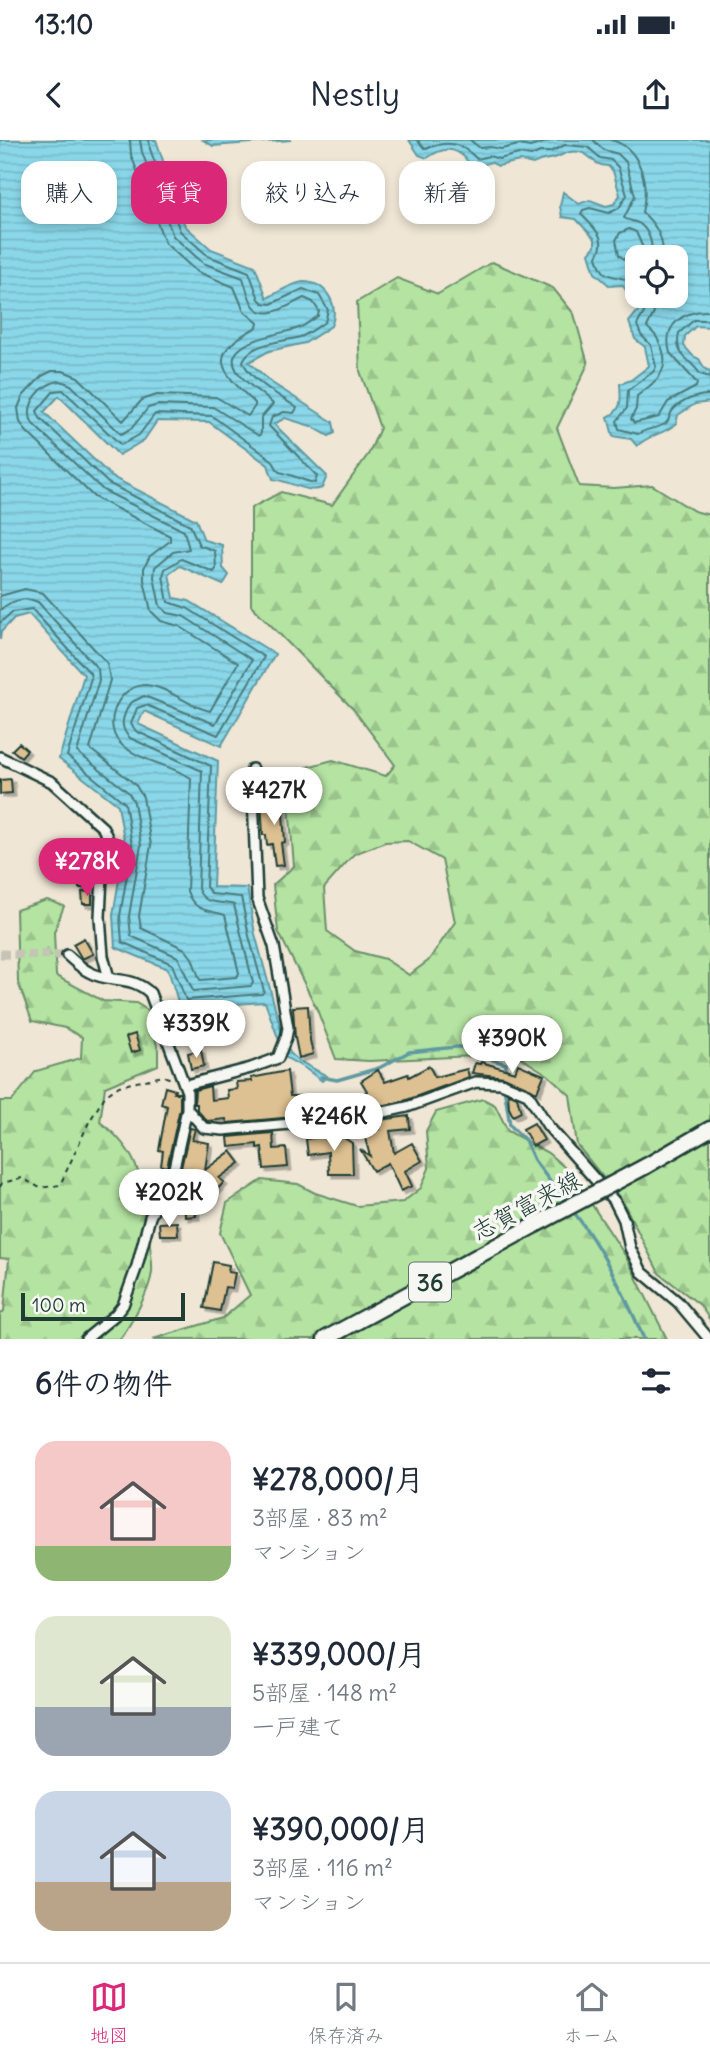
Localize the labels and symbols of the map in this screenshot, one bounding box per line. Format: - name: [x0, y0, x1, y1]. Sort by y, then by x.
- pin: ¥427K: [225, 768, 323, 827]
- pin: ¥278K: [38, 838, 136, 898]
- pin: ¥339K: [147, 1000, 245, 1060]
- pin: ¥390K: [463, 1016, 561, 1075]
- pin: ¥246K: [285, 1094, 383, 1153]
- street label: 志賀富来線: [466, 1164, 586, 1246]
- pin: ¥202K: [120, 1170, 218, 1229]
- road number: 36: [409, 1262, 451, 1302]
- scale bar: [21, 1290, 186, 1322]

